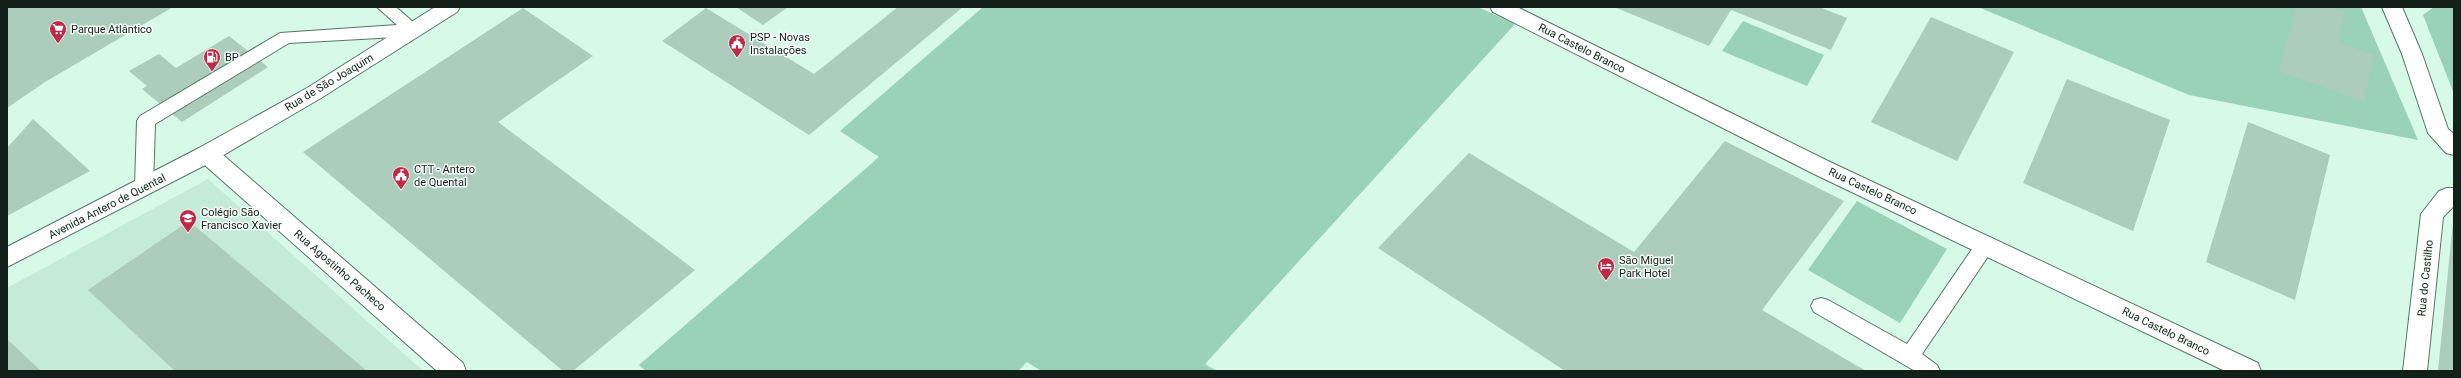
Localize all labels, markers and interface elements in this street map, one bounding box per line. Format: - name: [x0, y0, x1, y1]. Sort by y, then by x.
- supermarket icon: Parque Atlântico: [48, 19, 68, 44]
- street label: Rua Castelo Branco: [1536, 21, 1627, 76]
- place label: Parque Atlântico: [71, 23, 152, 36]
- place label: PSP - Novas Instalações: [750, 31, 810, 57]
- public building icon: PSP - Novas Instalações: [727, 33, 747, 58]
- fuel station icon: BP: [202, 47, 222, 72]
- place label: BP: [225, 51, 239, 64]
- street label: Rua de São Joaquim: [283, 51, 376, 114]
- place label: CTT - Antero de Quental: [414, 163, 475, 189]
- public building icon: CTT - Antero de Quental: [391, 165, 411, 190]
- street label: Rua Castelo Branco: [1827, 165, 1919, 218]
- street label: Avenida Antero de Quental: [47, 171, 168, 242]
- place label: Colégio São Francisco Xavier: [201, 206, 282, 232]
- school or university icon: Colégio São Francisco Xavier: [178, 208, 198, 233]
- street label: Rua Agostinho Pacheco: [291, 227, 388, 314]
- street label: Rua do Castilho: [2415, 239, 2436, 317]
- place label: São Miguel Park Hotel: [1619, 254, 1674, 280]
- hotel icon: São Miguel Park Hotel: [1596, 256, 1616, 281]
- street label: Rua Castelo Branco: [2120, 305, 2212, 358]

